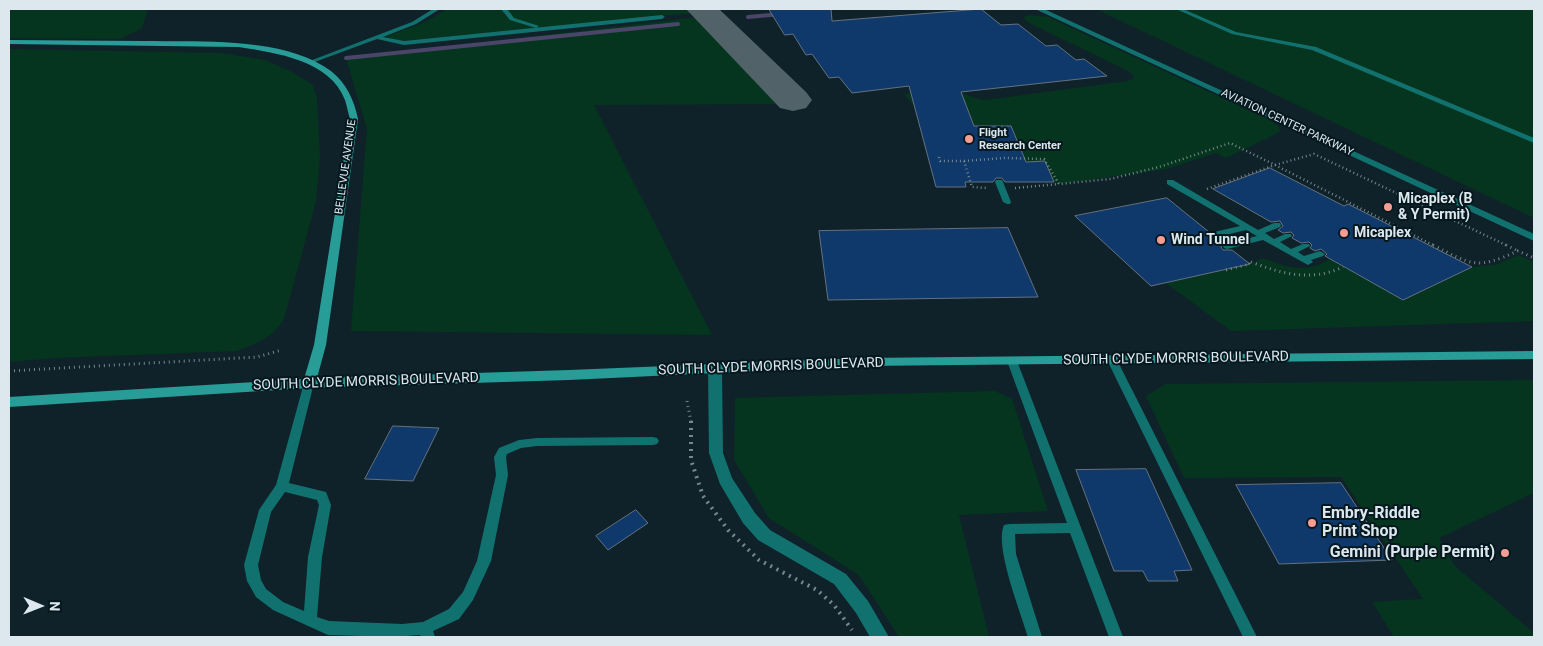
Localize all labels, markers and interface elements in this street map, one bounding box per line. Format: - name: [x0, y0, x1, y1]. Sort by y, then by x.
- street label: AVIATION CENTER PARKWAY: [1219, 87, 1355, 159]
- street label: BELLEVUE AVENUE: [333, 119, 359, 215]
- place label: Flight Research Center: [979, 126, 1061, 152]
- marker: Flight Research Center: [963, 133, 975, 145]
- place label: Micaplex (B & Y Permit): [1398, 191, 1472, 223]
- marker: Micaplex (B & Y Permit): [1382, 201, 1394, 213]
- place label: Micaplex: [1354, 225, 1411, 241]
- marker: Micaplex: [1338, 227, 1350, 239]
- place label: Wind Tunnel: [1171, 232, 1249, 248]
- marker: Wind Tunnel: [1155, 234, 1167, 246]
- street label: SOUTH CLYDE MORRIS BOULEVARD: [1063, 349, 1289, 369]
- street label: SOUTH CLYDE MORRIS BOULEVARD: [658, 355, 884, 379]
- street label: SOUTH CLYDE MORRIS BOULEVARD: [253, 370, 479, 394]
- place label: Embry-Riddle Print Shop: [1322, 504, 1420, 542]
- marker: Embry-Riddle Print Shop: [1306, 517, 1318, 529]
- place label: Gemini (Purple Permit): [1330, 543, 1495, 563]
- marker: Gemini (Purple Permit): [1499, 547, 1511, 559]
- north arrow: [15, 581, 65, 631]
- text: N: [47, 601, 63, 611]

